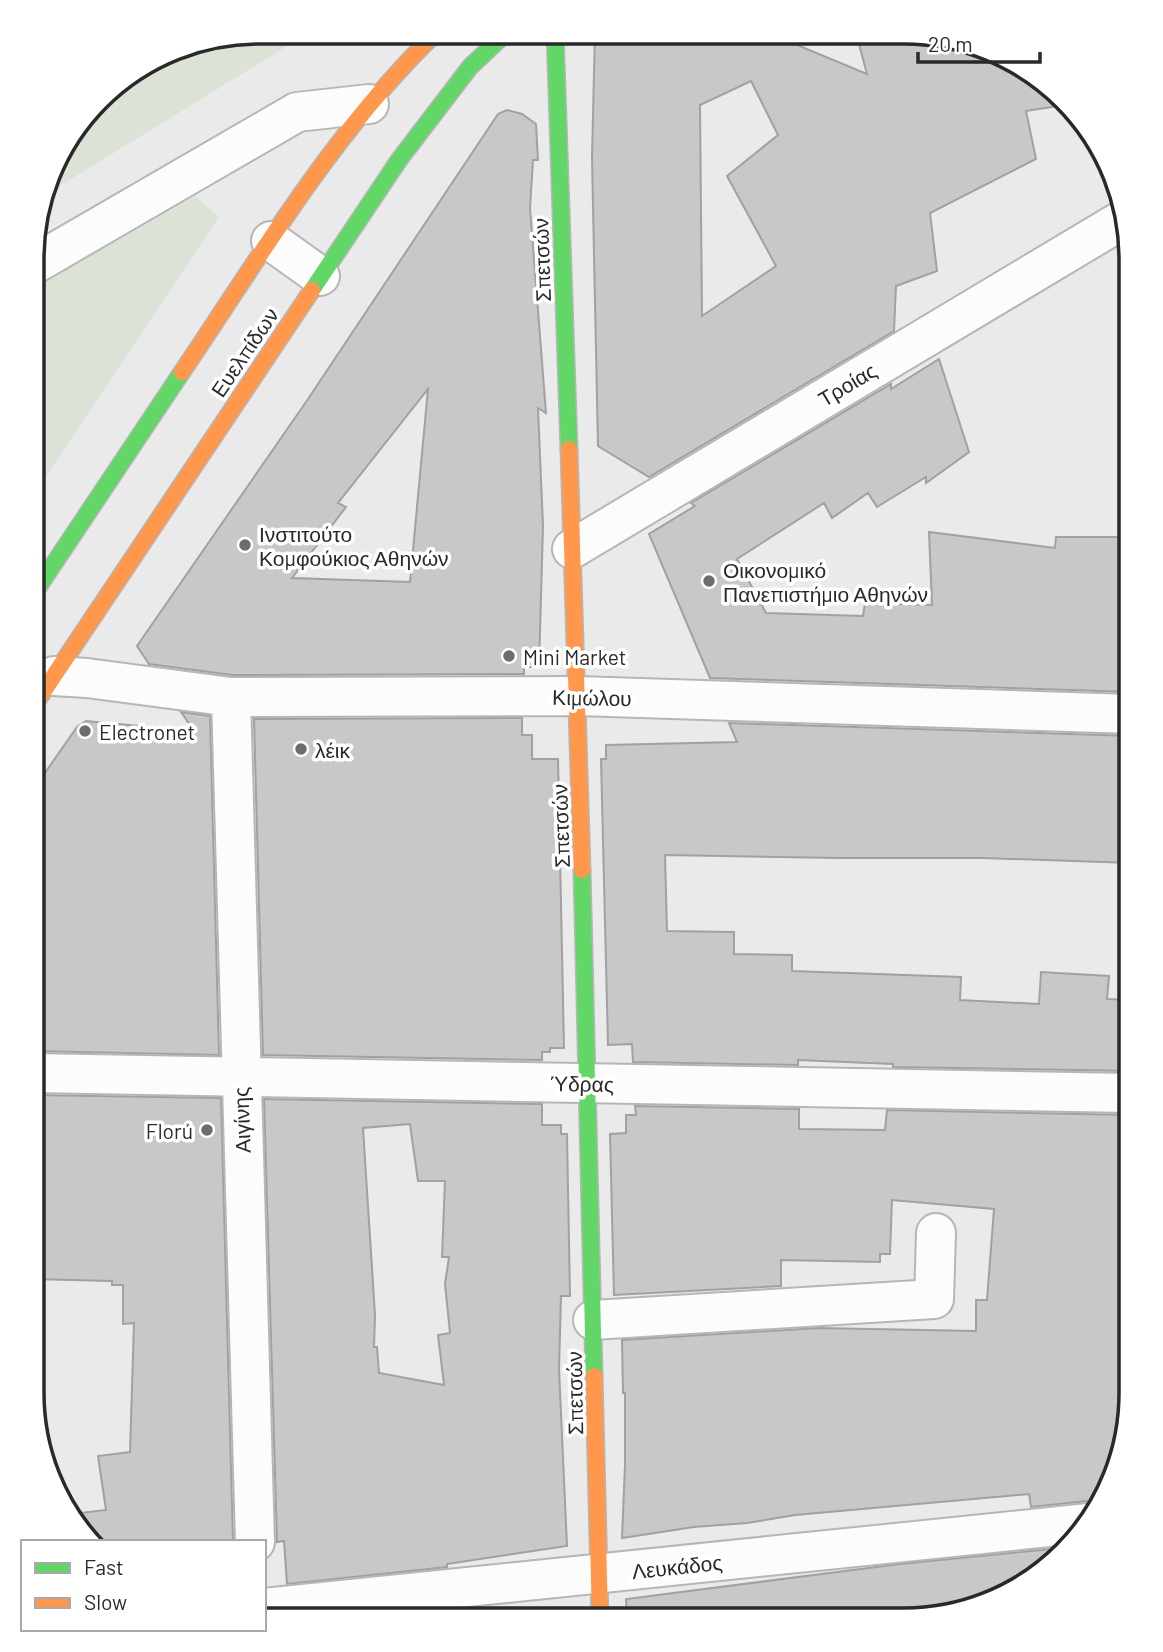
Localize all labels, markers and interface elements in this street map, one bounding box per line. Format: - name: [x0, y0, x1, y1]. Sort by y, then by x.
- scale bar: [918, 21, 1040, 65]
- text: 20 m: [928, 31, 973, 56]
- street label: Σπετσών: [527, 218, 555, 302]
- street label: Ευελπίδων: [205, 303, 283, 401]
- street label: Τροίας: [813, 357, 881, 411]
- place label: Ινστιτούτο Κομφούκιος Αθηνών: [259, 521, 449, 570]
- marker: Ινστιτούτο Κομφούκιος Αθηνών: [237, 537, 253, 553]
- place label: Οικονομικό Πανεπιστήμιο Αθηνών: [723, 557, 928, 606]
- marker: Οικονομικό Πανεπιστήμιο Αθηνών: [701, 573, 717, 589]
- place label: Mini Market: [523, 644, 626, 669]
- marker: Mini Market: [501, 648, 517, 664]
- street label: Κιμώλου: [552, 684, 632, 710]
- place label: Electronet: [99, 719, 195, 744]
- marker: Electronet: [77, 723, 93, 739]
- place label: λέικ: [315, 737, 351, 762]
- marker: λέικ: [293, 741, 309, 757]
- street label: Σπετσών: [546, 784, 574, 868]
- street label: Ύδρας: [550, 1070, 614, 1096]
- street label: Αιγίνης: [227, 1087, 255, 1153]
- place label: Florú: [146, 1118, 193, 1143]
- marker: Florú: [199, 1122, 215, 1138]
- street label: Σπετσών: [561, 1351, 587, 1435]
- legend: [21, 1540, 266, 1631]
- street label: Λευκάδος: [631, 1549, 723, 1583]
- text: Fast: [84, 1554, 124, 1579]
- text: Slow: [84, 1589, 127, 1614]

